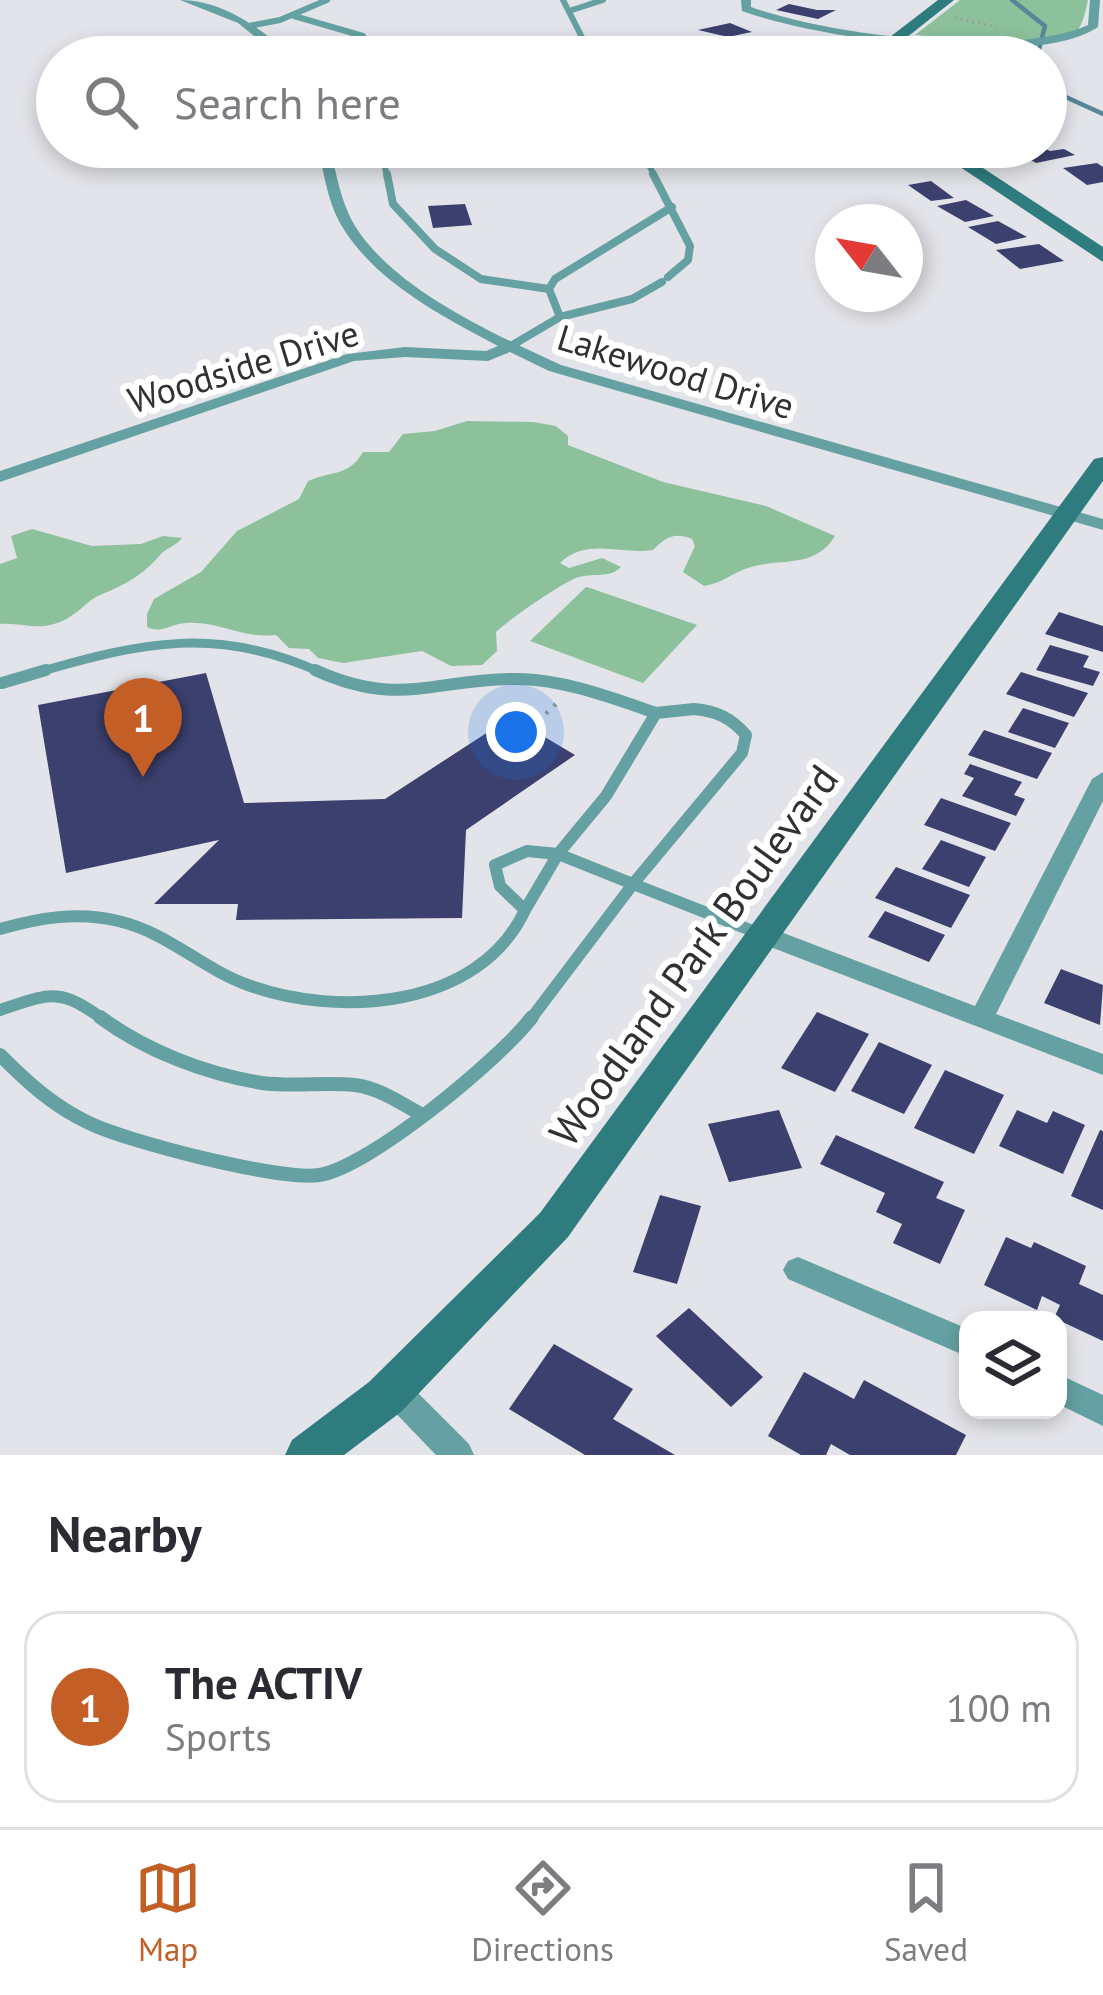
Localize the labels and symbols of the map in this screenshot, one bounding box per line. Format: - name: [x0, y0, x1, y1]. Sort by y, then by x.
- north arrow: [815, 204, 923, 312]
- street label: Woodside Drive: [122, 309, 364, 423]
- street label: Lakewood Drive: [552, 313, 800, 429]
- pin: 1: [104, 678, 182, 777]
- your location: [486, 702, 546, 762]
- street label: Woodland Park Boulevard: [536, 754, 850, 1156]

